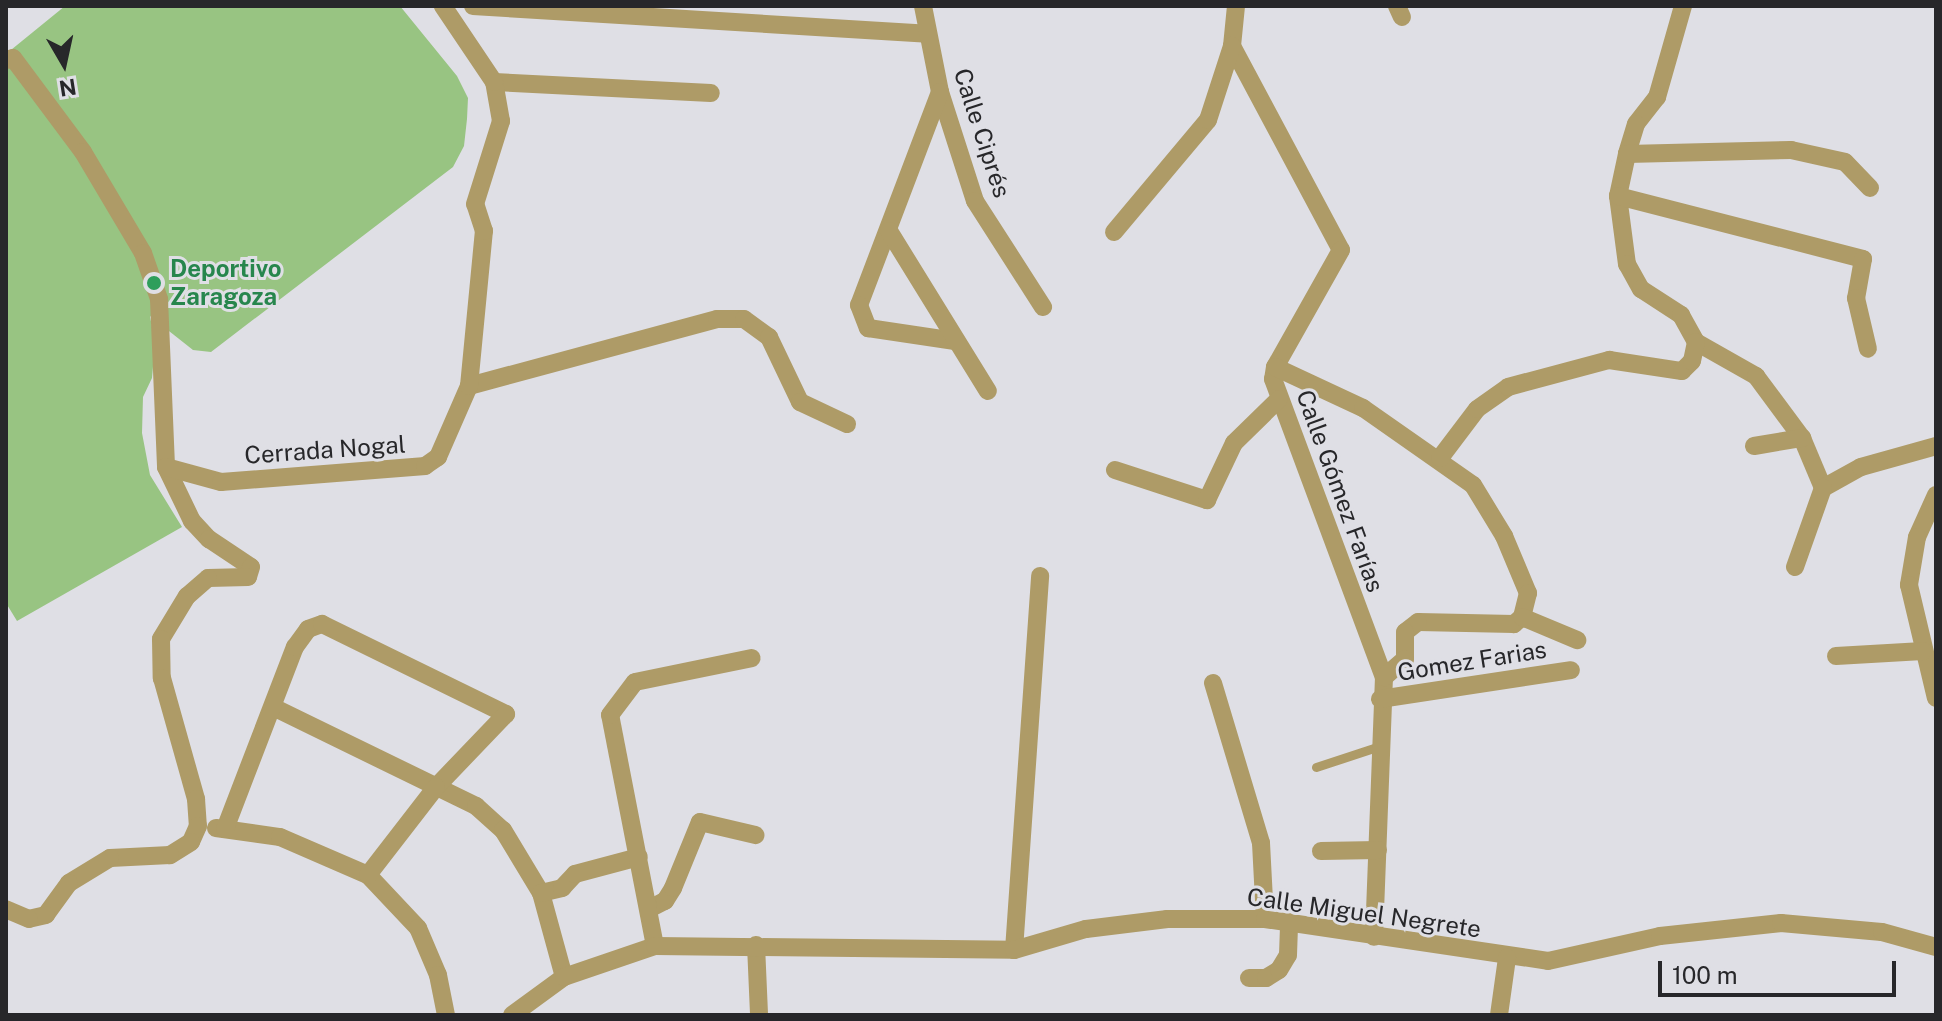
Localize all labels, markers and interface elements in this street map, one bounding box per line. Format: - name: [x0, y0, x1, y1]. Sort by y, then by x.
- north arrow: [24, 24, 104, 104]
- street label: Calle Ciprés: [948, 65, 1016, 201]
- text: N: [57, 74, 78, 102]
- place label: Deportivo Zaragoza: [170, 255, 282, 311]
- marker: Deportivo Zaragoza: [145, 274, 163, 292]
- street label: Calle Gómez Farías: [1290, 386, 1390, 596]
- street label: Cerrada Nogal: [243, 430, 407, 470]
- street label: Gomez Farias: [1395, 635, 1549, 687]
- street label: Calle Miguel Negrete: [1245, 882, 1483, 944]
- scale bar: [1662, 945, 1900, 995]
- text: 100 m: [1672, 961, 1738, 989]

